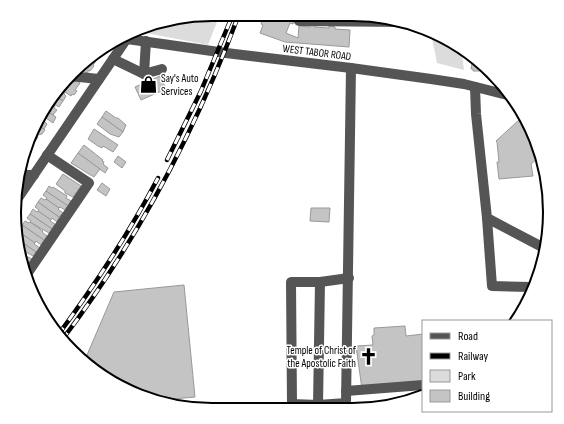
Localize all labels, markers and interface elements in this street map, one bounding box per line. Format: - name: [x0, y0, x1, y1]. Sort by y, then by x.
- street label: WEST TABOR ROAD: [282, 42, 352, 63]
- place label: Say's Auto Services: [161, 72, 199, 98]
- shop icon: Say's Auto Services: [138, 74, 158, 94]
- legend: [422, 320, 552, 412]
- text: Road: [458, 329, 478, 344]
- place label: Temple of Christ of the Apostolic Faith: [287, 344, 357, 370]
- church icon: Temple of Christ of the Apostolic Faith: [359, 346, 379, 366]
- text: Railway: [458, 349, 489, 364]
- text: Park: [458, 369, 476, 384]
- text: Building: [458, 389, 490, 404]

